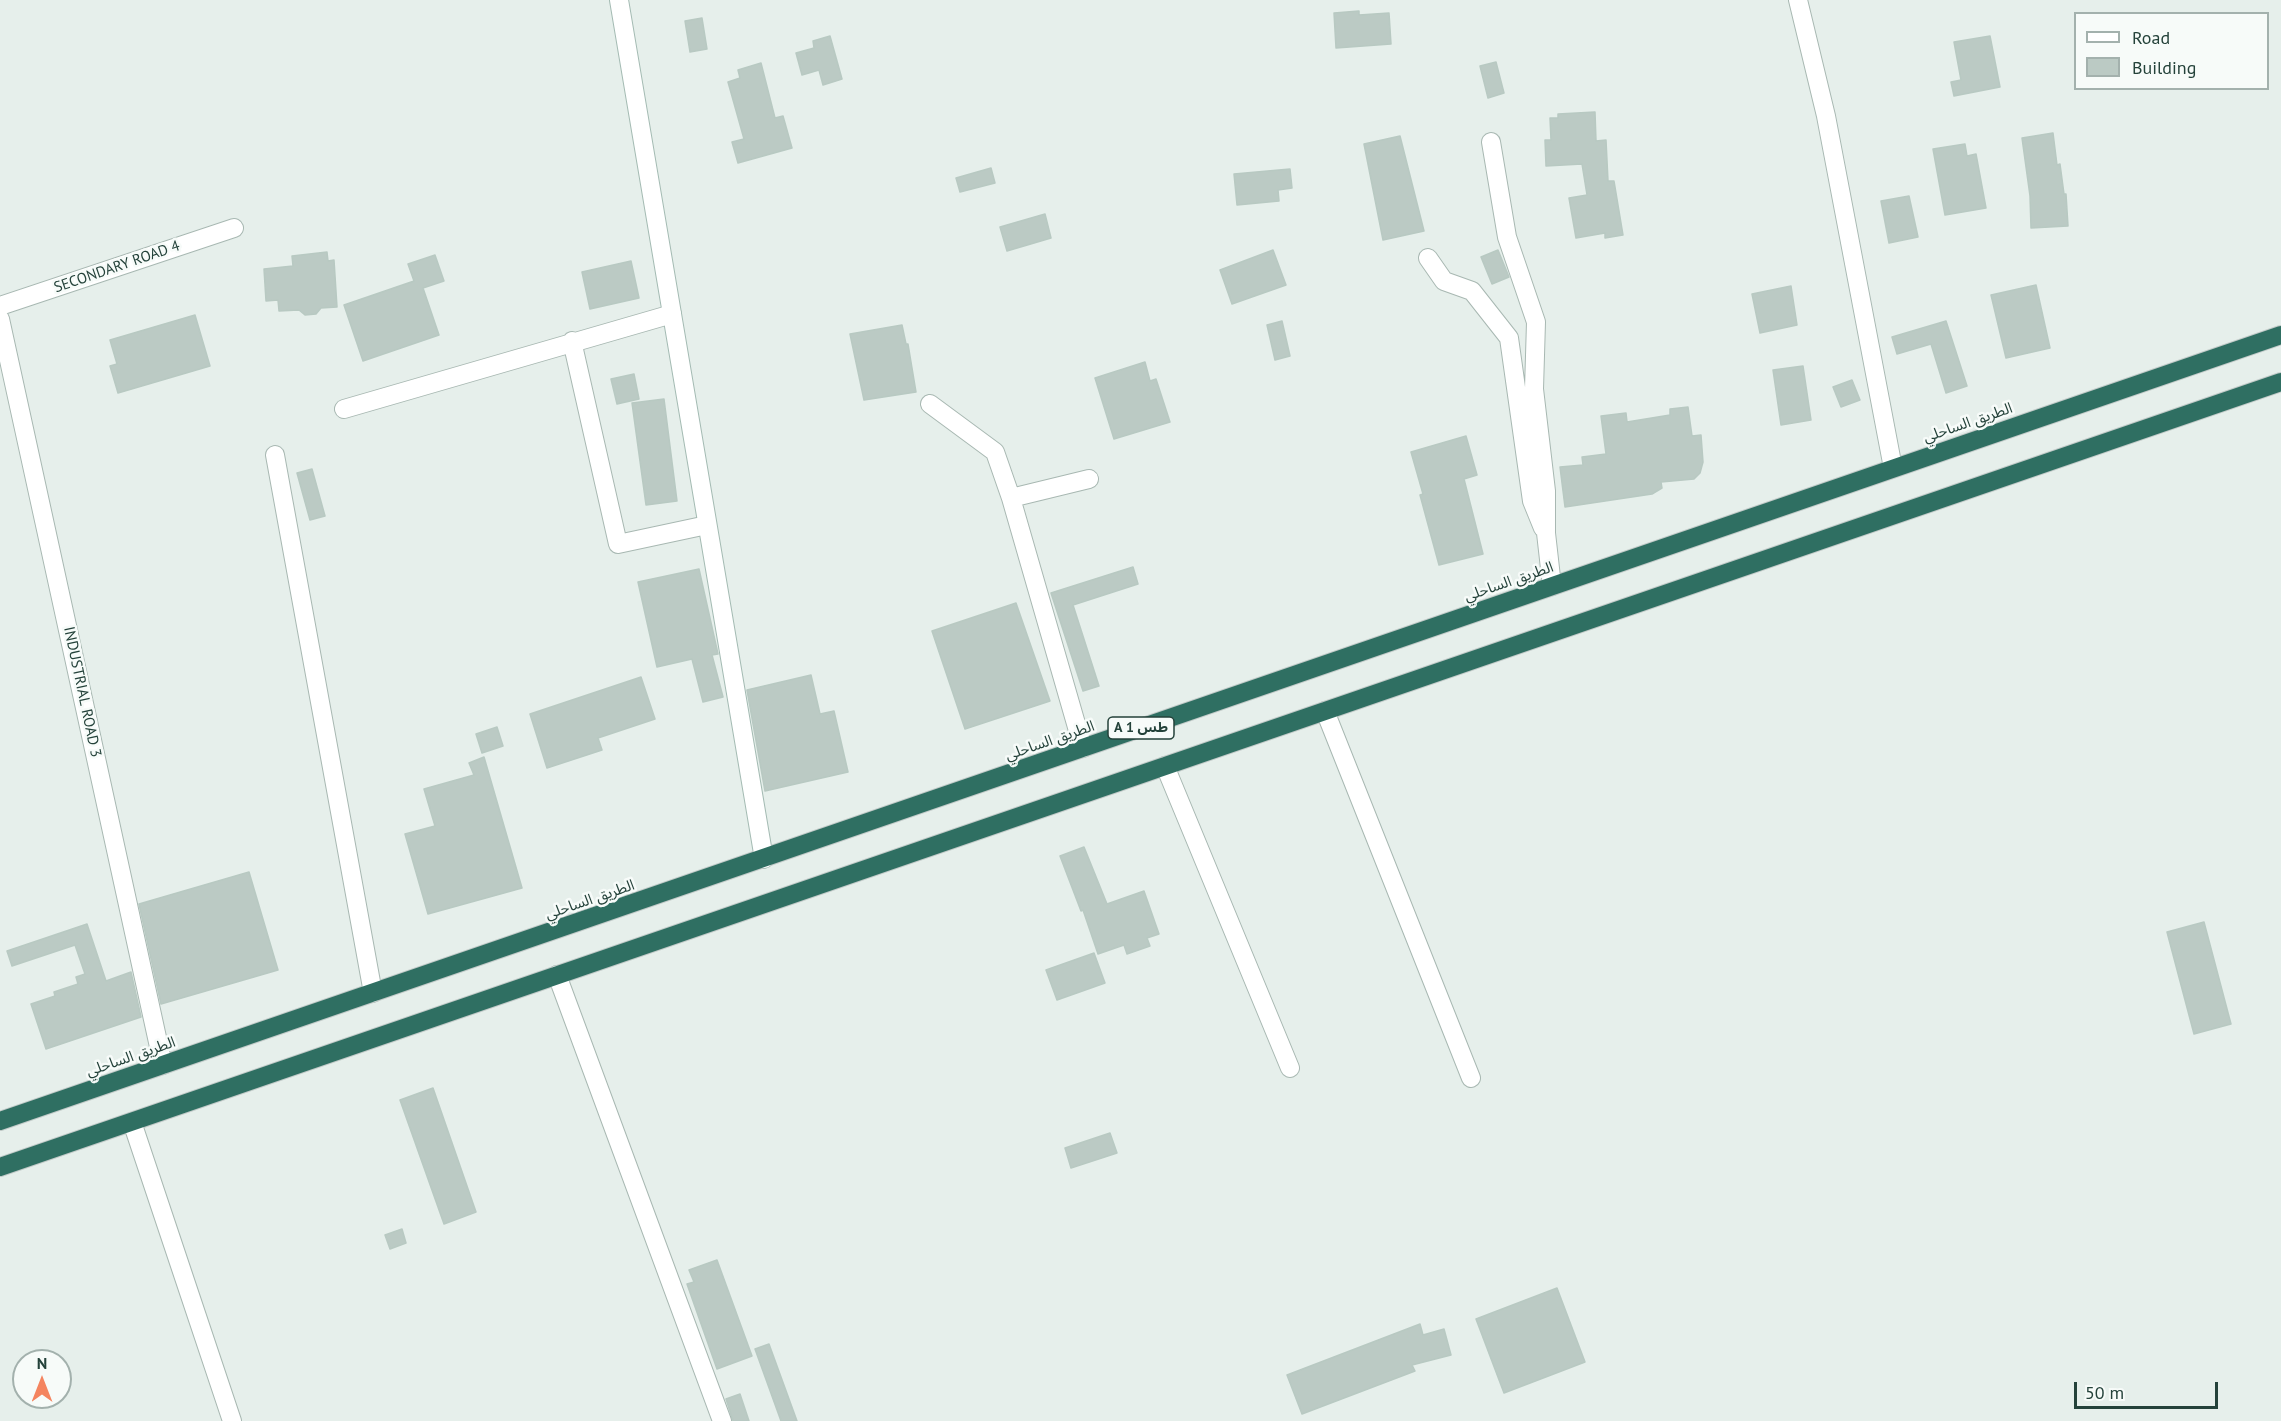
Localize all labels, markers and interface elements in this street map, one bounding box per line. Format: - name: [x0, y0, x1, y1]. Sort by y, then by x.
- legend: [2074, 12, 2269, 90]
- text: Road: [2132, 26, 2170, 49]
- text: Building: [2132, 56, 2196, 79]
- street label: SECONDARY ROAD 4: [52, 237, 182, 297]
- street label: الطريق الساحلي: [1921, 399, 2015, 447]
- street label: الطريق الساحلي: [1462, 558, 1556, 606]
- street label: INDUSTRIAL ROAD 3: [59, 625, 105, 759]
- street label: الطريق الساحلي: [1003, 717, 1097, 765]
- road number: A 1 طس: [1108, 717, 1174, 739]
- street label: الطريق الساحلي: [543, 876, 637, 924]
- street label: الطريق الساحلي: [84, 1033, 178, 1081]
- north arrow: [12, 1349, 72, 1409]
- text: N: [37, 1353, 47, 1373]
- scale bar: [2077, 1370, 2221, 1408]
- text: 50 m: [2085, 1381, 2124, 1404]

